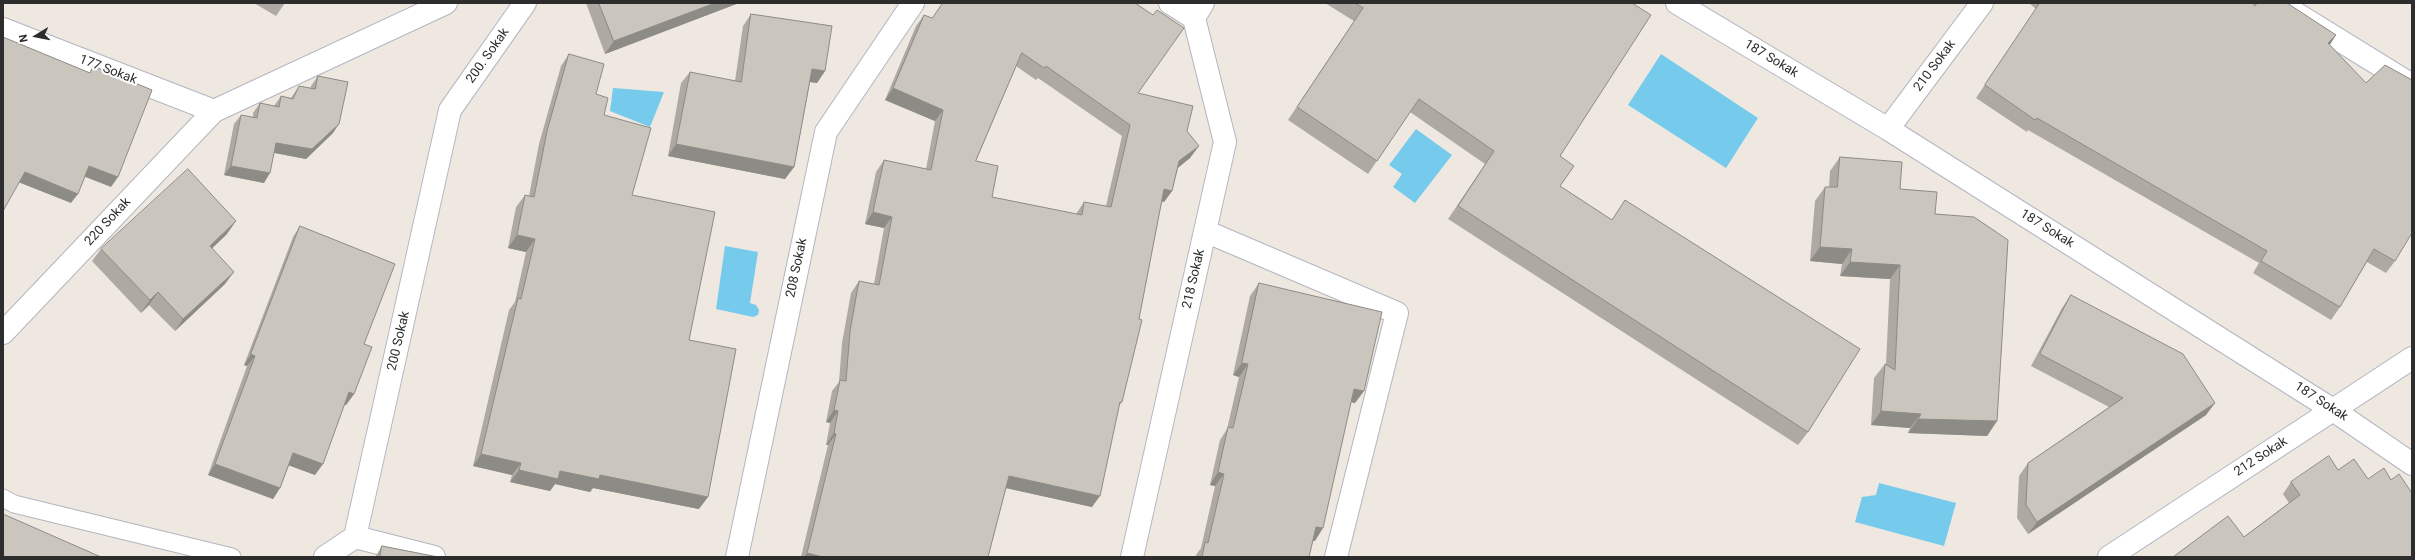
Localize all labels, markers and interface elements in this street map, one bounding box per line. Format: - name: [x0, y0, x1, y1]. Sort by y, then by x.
- north arrow: [16, 16, 56, 56]
- street label: 200. Sokak: [463, 25, 513, 87]
- text: N: [17, 33, 31, 43]
- street label: 187 Sokak: [1741, 37, 1801, 81]
- street label: 210 Sokak: [1911, 37, 1959, 95]
- street label: 177 Sokak: [77, 52, 139, 88]
- street label: 220 Sokak: [82, 195, 134, 249]
- street label: 187 Sokak: [2017, 206, 2077, 252]
- street label: 208 Sokak: [783, 237, 811, 299]
- street label: 218 Sokak: [1180, 248, 1208, 310]
- street label: 200 Sokak: [385, 310, 413, 372]
- street label: 187 Sokak: [2291, 379, 2351, 425]
- street label: 212 Sokak: [2231, 434, 2291, 480]

